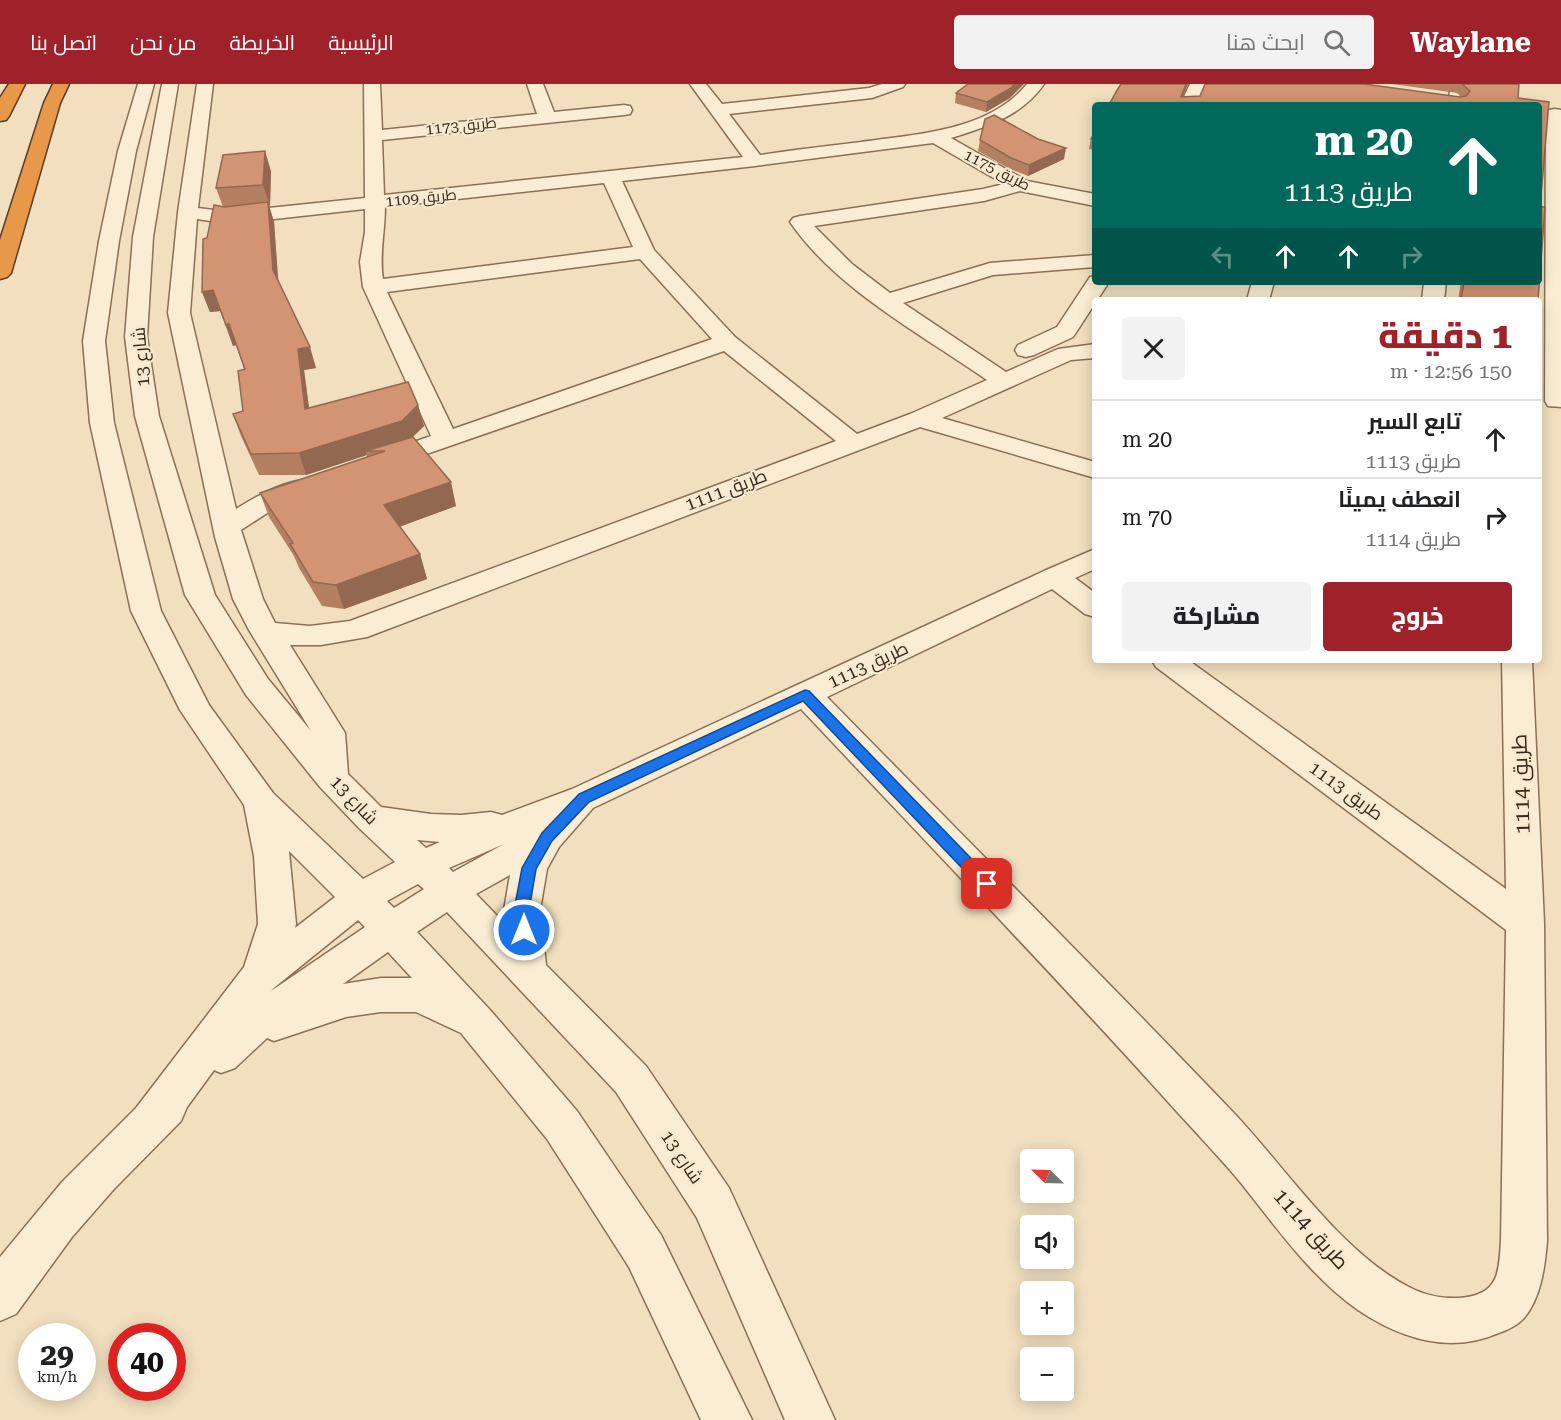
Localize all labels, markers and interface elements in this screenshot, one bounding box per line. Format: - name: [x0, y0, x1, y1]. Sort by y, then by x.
- search box: [954, 15, 1374, 69]
- icon: search: [1320, 26, 1353, 59]
- text: Waylane: [1410, 26, 1531, 59]
- text: ابحث هنا: [1226, 30, 1305, 55]
- text: اتصل بنا: [30, 31, 97, 55]
- text: من نحن: [130, 31, 197, 55]
- text: الخريطة: [230, 31, 295, 55]
- text: الرئيسية: [328, 31, 394, 55]
- street label: طريق 1173: [424, 113, 498, 140]
- text: 20 m: [1315, 116, 1413, 165]
- icon: ahead: [1434, 126, 1512, 204]
- street label: طريق 1175: [961, 146, 1033, 195]
- text: طريق 1113: [1284, 176, 1413, 208]
- street label: طريق 1109: [384, 185, 458, 212]
- icon: left: [1206, 240, 1239, 273]
- icon: ahead: [1269, 240, 1302, 273]
- icon: ahead: [1332, 240, 1365, 273]
- icon: right: [1395, 240, 1428, 273]
- text: 1 دقيقة: [1378, 315, 1512, 357]
- button: close: [1122, 317, 1185, 380]
- street label: شارع 13: [127, 326, 156, 388]
- text: 150 m · 12:56: [1390, 359, 1512, 383]
- text: تابع السير: [1368, 409, 1461, 434]
- icon: ahead: [1479, 423, 1512, 456]
- text: 20 m: [1122, 427, 1172, 452]
- text: طريق 1113: [1365, 449, 1461, 473]
- street label: طريق 1111: [682, 464, 770, 517]
- text: انعطف يمينًا: [1338, 487, 1461, 512]
- icon: right: [1479, 501, 1512, 534]
- text: 70 m: [1122, 505, 1172, 530]
- text: طريق 1114: [1365, 527, 1461, 551]
- button: مشاركة: [1122, 582, 1311, 651]
- button: خروج: [1323, 582, 1512, 651]
- street label: طريق 1113: [824, 637, 912, 694]
- street label: طريق 1114: [1507, 733, 1536, 835]
- street label: طريق 1113: [1304, 757, 1387, 826]
- street label: شارع 13: [325, 771, 383, 830]
- pin: [961, 858, 1012, 909]
- icon: arrive: [970, 867, 1003, 900]
- position arrow: [492, 898, 556, 962]
- street label: شارع 13: [655, 1126, 708, 1188]
- north arrow: [1020, 1149, 1074, 1203]
- map controls: [1020, 1149, 1074, 1401]
- street label: طريق 1114: [1268, 1184, 1353, 1275]
- button: sound: [1020, 1215, 1074, 1269]
- button: +: [1020, 1281, 1074, 1335]
- speed limit sign: 40: [108, 1323, 186, 1401]
- text: 29: [40, 1337, 74, 1372]
- button: −: [1020, 1347, 1074, 1401]
- text: km/h: [37, 1368, 77, 1386]

